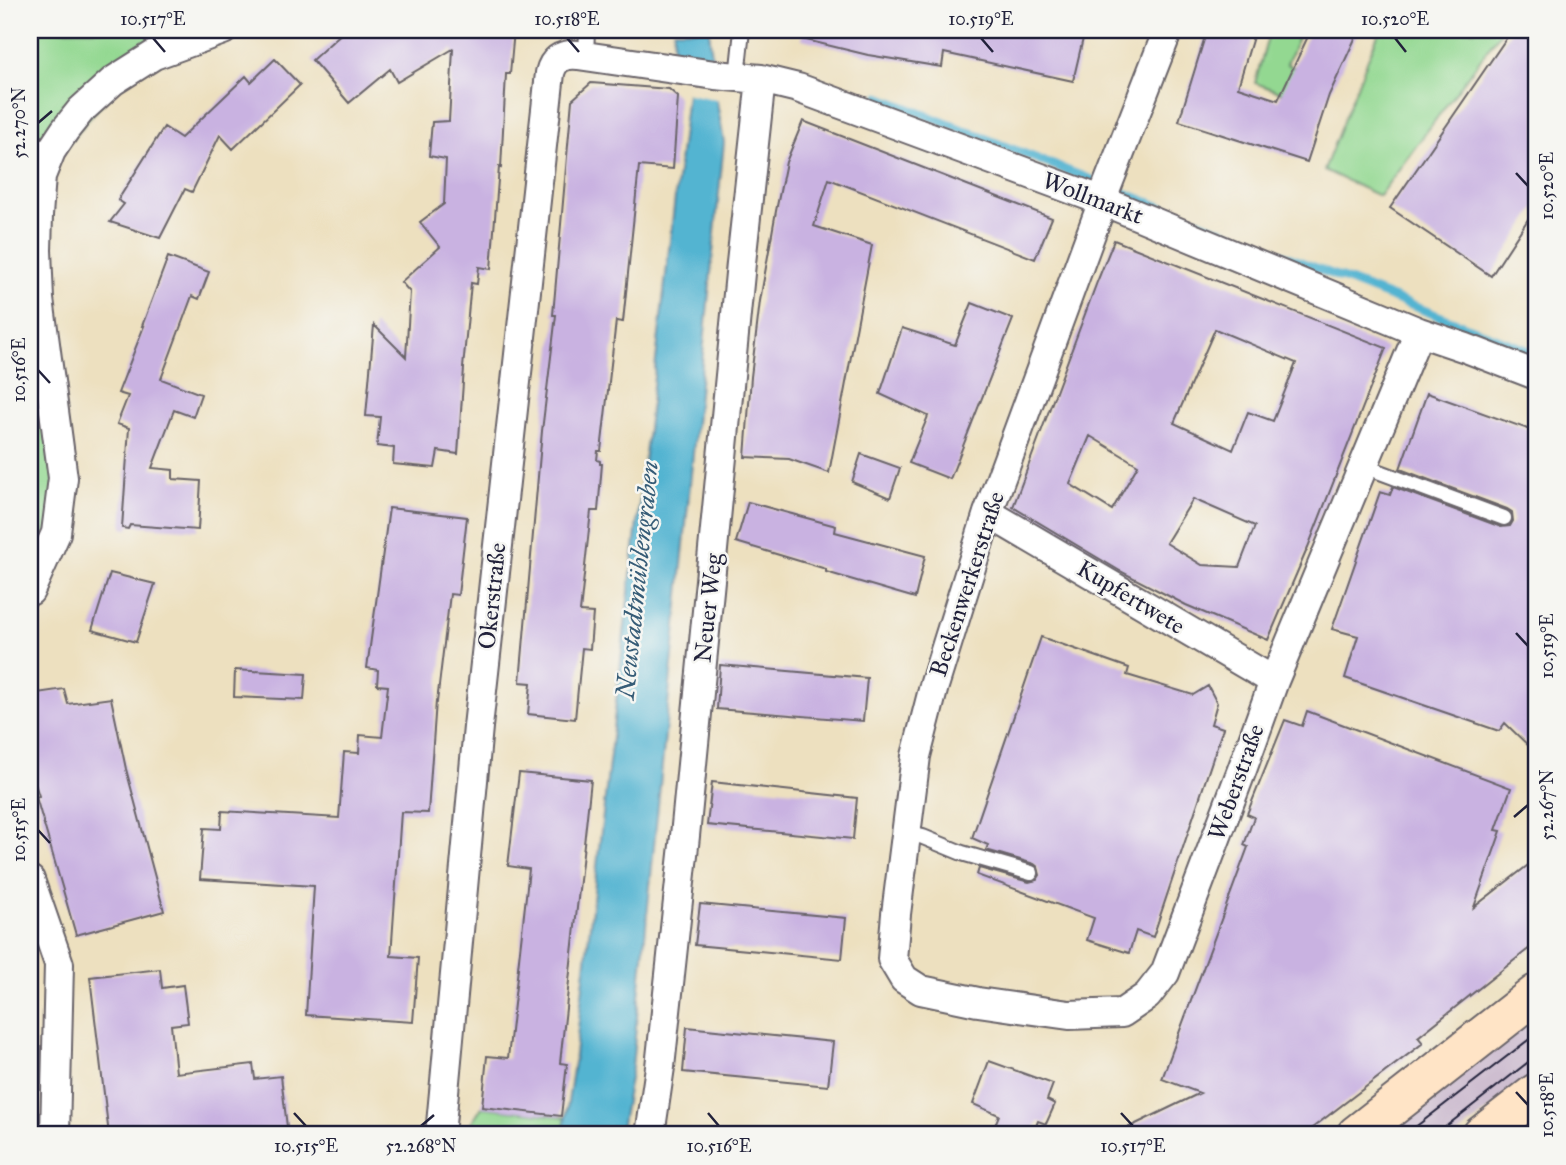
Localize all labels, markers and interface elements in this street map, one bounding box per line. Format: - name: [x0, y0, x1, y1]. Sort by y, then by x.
- text: 10.517°E: [120, 8, 186, 30]
- text: 10.518°E: [534, 8, 600, 30]
- text: 10.519°E: [948, 8, 1014, 30]
- text: 10.520°E: [1361, 8, 1429, 30]
- text: 52.270°N: [8, 87, 30, 159]
- text: 10.520°E: [1536, 152, 1558, 220]
- street label: Wollmarkt: [1038, 165, 1148, 231]
- text: 10.516°E: [8, 337, 30, 403]
- water label: Neustadtmühlengraben: [608, 459, 665, 703]
- street label: Beckenwerkerstraße: [923, 488, 1011, 680]
- street label: Okerstraße: [471, 541, 513, 651]
- street label: Neuer Weg: [687, 551, 729, 664]
- street label: Kupfertwete: [1072, 553, 1190, 641]
- text: 10.519°E: [1536, 613, 1558, 679]
- street label: Weberstraße: [1201, 720, 1271, 844]
- text: 52.267°N: [1536, 770, 1558, 840]
- text: 10.515°E: [8, 798, 30, 862]
- text: 10.518°E: [1536, 1072, 1558, 1138]
- text: 10.515°E: [274, 1135, 338, 1157]
- text: 52.268°N: [386, 1135, 456, 1157]
- text: 10.516°E: [686, 1135, 752, 1157]
- text: 10.517°E: [1100, 1135, 1166, 1157]

